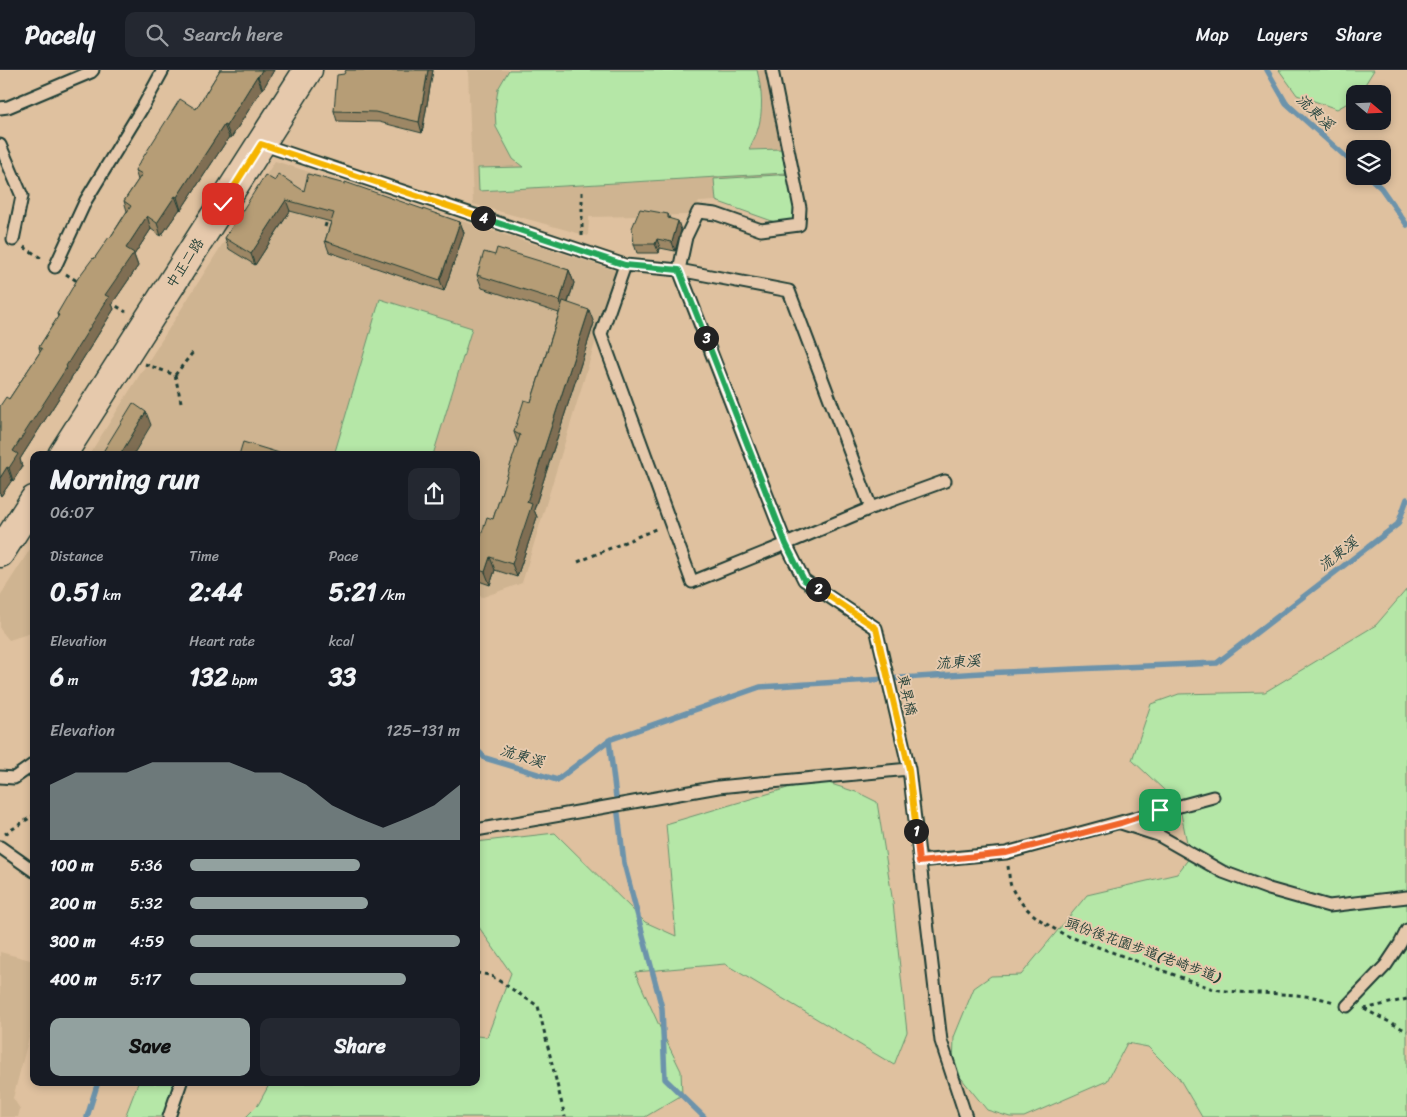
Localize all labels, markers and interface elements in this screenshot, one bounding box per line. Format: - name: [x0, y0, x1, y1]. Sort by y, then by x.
- search box: [125, 12, 475, 57]
- text: Pacely: [25, 14, 95, 56]
- text: Search here: [183, 18, 283, 51]
- text: Map: [1196, 19, 1229, 51]
- text: Layers: [1257, 19, 1308, 51]
- text: Share: [1336, 19, 1382, 51]
- icon: search: [143, 21, 171, 49]
- north arrow: [1346, 85, 1391, 130]
- map controls: [1346, 85, 1391, 185]
- water label: 流東溪: [1290, 87, 1341, 138]
- button: layers: [1346, 140, 1391, 185]
- pin: [202, 183, 244, 225]
- icon: check: [209, 190, 237, 218]
- pin: 4: [470, 206, 496, 230]
- text: 4: [479, 206, 488, 231]
- street label: 中正二路: [159, 233, 211, 293]
- pin: 3: [694, 326, 718, 350]
- text: 3: [703, 326, 710, 351]
- text: Morning run: [50, 454, 200, 503]
- button: share: [408, 468, 460, 520]
- text: 06:07: [50, 498, 93, 527]
- water label: 流東溪: [1312, 529, 1365, 578]
- text: Distance: [50, 544, 103, 569]
- text: Time: [189, 544, 219, 569]
- text: Pace: [329, 544, 358, 569]
- text: 0.51: [50, 569, 99, 614]
- text: 2:44: [189, 569, 243, 614]
- text: 5:21: [329, 569, 377, 614]
- pin: 2: [806, 576, 830, 602]
- text: 2: [814, 577, 823, 602]
- text: km: [99, 583, 121, 608]
- text: /km: [377, 583, 405, 608]
- text: Elevation: [50, 629, 107, 654]
- text: Heart rate: [189, 629, 255, 654]
- text: kcal: [329, 629, 354, 654]
- water label: 流東溪: [935, 647, 982, 677]
- text: 6: [50, 654, 64, 699]
- text: 132: [189, 654, 228, 699]
- text: 33: [329, 654, 356, 699]
- text: m: [64, 668, 79, 693]
- text: bpm: [228, 668, 258, 693]
- street label: 東昇橋: [890, 672, 924, 718]
- text: Elevation: [50, 716, 115, 745]
- text: 125–131 m: [386, 716, 460, 745]
- water label: 流東溪: [497, 737, 548, 775]
- pin: [1139, 789, 1181, 831]
- icon: arrive: [1146, 796, 1174, 824]
- pin: 1: [904, 818, 928, 844]
- text: 1: [913, 819, 920, 844]
- text: 100 m: [50, 851, 94, 880]
- text: 5:36: [130, 851, 162, 880]
- text: 200 m: [50, 889, 96, 918]
- text: 5:32: [130, 889, 163, 918]
- street label: 頭份後花園步道(老崎步道): [1062, 910, 1225, 990]
- text: 300 m: [50, 927, 95, 956]
- text: 4:59: [130, 927, 164, 956]
- text: 400 m: [50, 965, 97, 994]
- text: 5:17: [130, 965, 161, 994]
- button: Save: [50, 1018, 250, 1076]
- button: Share: [260, 1018, 460, 1076]

